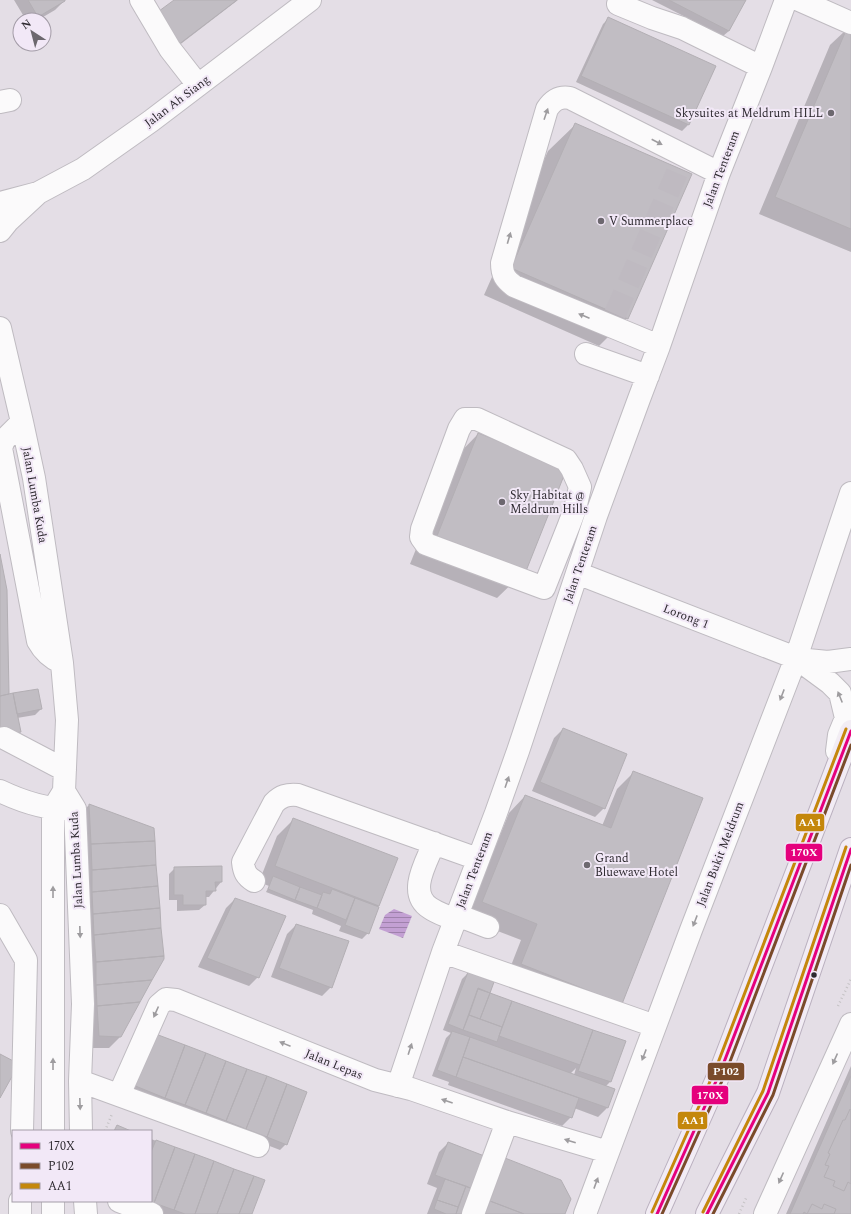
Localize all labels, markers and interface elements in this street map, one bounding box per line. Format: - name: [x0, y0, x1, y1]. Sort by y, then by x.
- north arrow: [12, 12, 52, 52]
- text: N: [18, 15, 35, 34]
- street label: Jalan Ah Siang: [140, 70, 214, 132]
- place label: Skysuites at Meldrum HILL: [675, 104, 823, 123]
- one-way arrow: [544, 107, 550, 119]
- marker: Skysuites at Meldrum HILL: [826, 108, 836, 118]
- street label: Jalan Tenteram: [698, 128, 745, 210]
- one-way arrow: [651, 139, 663, 145]
- place label: V Summerplace: [609, 212, 693, 231]
- marker: V Summerplace: [596, 216, 606, 226]
- one-way arrow: [506, 232, 512, 244]
- one-way arrow: [579, 313, 590, 319]
- street label: Jalan Lumba Kuda: [17, 446, 52, 545]
- place label: Sky Habitat @ Meldrum Hills: [510, 486, 588, 519]
- marker: Sky Habitat @ Meldrum Hills: [497, 497, 507, 507]
- street label: Jalan Tenteram: [558, 523, 603, 606]
- street label: Lorong 1: [660, 599, 712, 634]
- one-way arrow: [778, 689, 784, 701]
- one-way arrow: [837, 691, 843, 703]
- one-way arrow: [504, 775, 510, 787]
- street label: Jalan Bukit Meldrum: [692, 799, 749, 909]
- street label: Jalan Lumba Kuda: [64, 811, 89, 909]
- line badge: AA1: [795, 813, 825, 832]
- text: AA1: [798, 814, 822, 831]
- street label: Jalan Tenteram: [451, 829, 498, 911]
- line badge: 170X: [785, 843, 823, 862]
- text: 170X: [790, 844, 818, 861]
- place label: Grand Bluewave Hotel: [595, 849, 678, 882]
- marker: Grand Bluewave Hotel: [582, 860, 592, 870]
- one-way arrow: [50, 885, 56, 898]
- one-way arrow: [691, 915, 697, 927]
- one-way arrow: [77, 926, 83, 939]
- unlabelled marker: [809, 970, 819, 980]
- one-way arrow: [152, 1006, 159, 1018]
- one-way arrow: [279, 1041, 290, 1047]
- one-way arrow: [408, 1042, 414, 1054]
- street label: Jalan Lepas: [302, 1044, 366, 1085]
- one-way arrow: [641, 1050, 647, 1062]
- one-way arrow: [832, 1054, 838, 1065]
- one-way arrow: [50, 1057, 56, 1070]
- line badge: P102: [707, 1062, 745, 1081]
- text: P102: [713, 1063, 739, 1080]
- line badge: 170X: [691, 1085, 729, 1105]
- text: 170X: [696, 1087, 724, 1104]
- one-way arrow: [77, 1098, 84, 1110]
- one-way arrow: [440, 1098, 452, 1104]
- line badge: AA1: [677, 1111, 708, 1130]
- text: AA1: [681, 1112, 705, 1129]
- legend: [12, 1130, 152, 1202]
- text: 170X: [48, 1137, 75, 1156]
- one-way arrow: [564, 1138, 576, 1144]
- text: P102: [48, 1157, 74, 1176]
- one-way arrow: [778, 1172, 784, 1183]
- text: AA1: [48, 1177, 72, 1196]
- one-way arrow: [594, 1177, 600, 1189]

